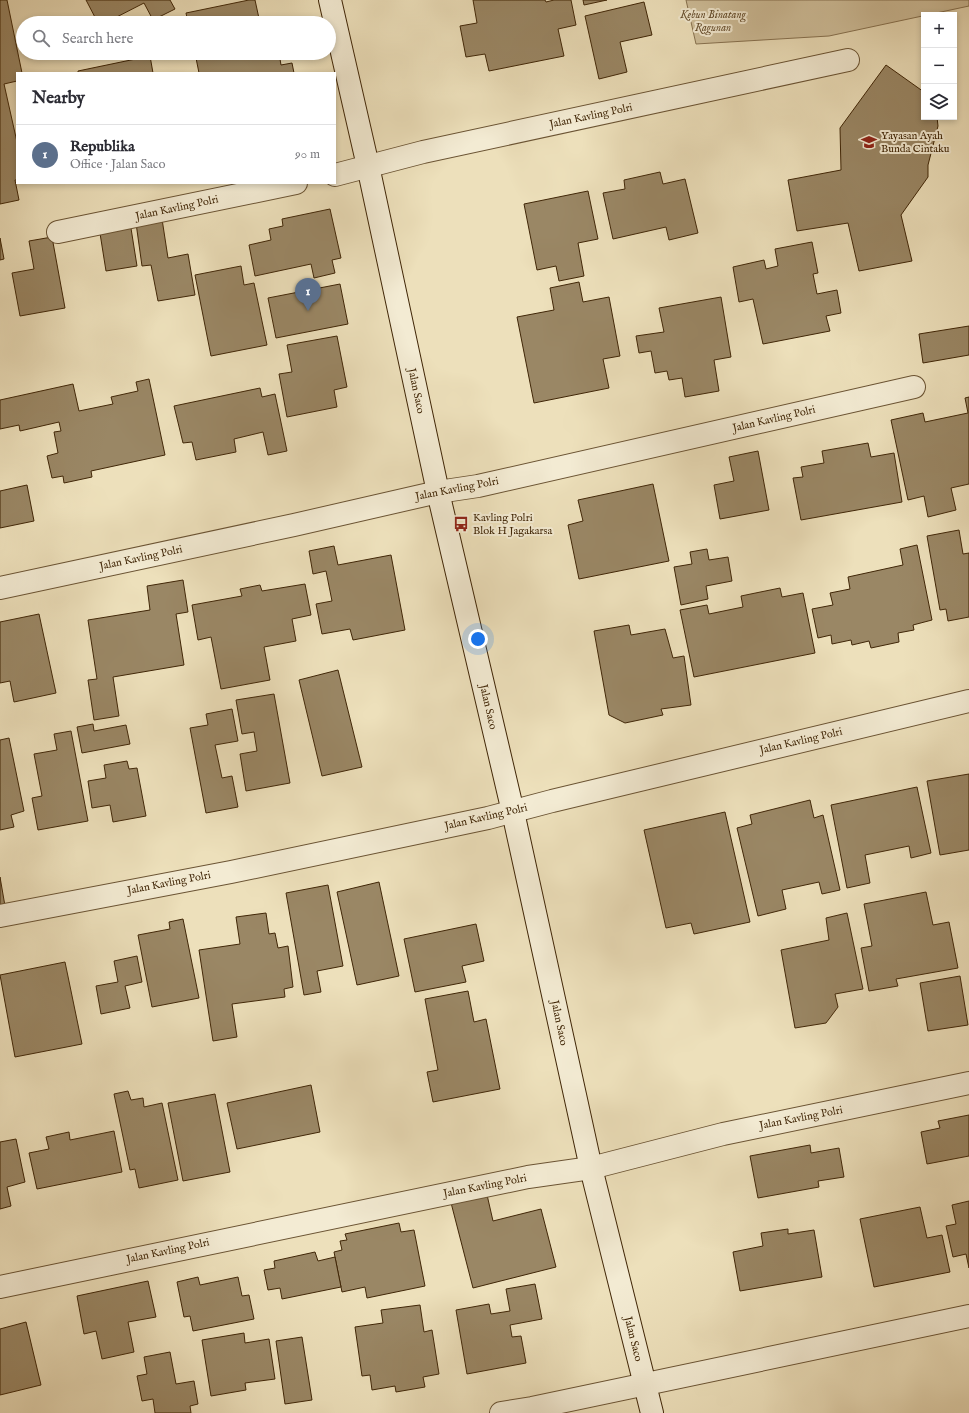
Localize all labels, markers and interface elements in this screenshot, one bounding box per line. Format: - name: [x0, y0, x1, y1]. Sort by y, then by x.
- park label: Kebun Binatang Ragunan: [679, 8, 747, 36]
- map controls: [921, 12, 957, 120]
- button: +: [921, 12, 957, 48]
- search box: [16, 16, 336, 60]
- icon: search: [30, 27, 52, 49]
- text: Search here: [62, 29, 133, 48]
- button: −: [921, 48, 957, 84]
- button: layers: [921, 84, 957, 120]
- text: Nearby: [32, 88, 85, 109]
- street label: Jalan Kavling Polri: [546, 100, 634, 132]
- place label: Yayasan Ayah Bunda Cintaku: [881, 129, 950, 156]
- school or university icon: Yayasan Ayah Bunda Cintaku: [860, 133, 878, 151]
- text: Republika: [70, 137, 135, 156]
- text: 1: [43, 146, 47, 163]
- text: 90 m: [295, 146, 320, 163]
- text: Office · Jalan Saco: [70, 156, 165, 173]
- street label: Jalan Kavling Polri: [132, 192, 220, 224]
- pin: 1: [295, 278, 321, 311]
- street label: Jalan Saco: [404, 365, 428, 415]
- street label: Jalan Kavling Polri: [729, 403, 817, 436]
- street label: Jalan Kavling Polri: [412, 474, 500, 504]
- place label: Kavling Polri Blok H Jagakarsa: [473, 511, 552, 538]
- bus stop icon: Kavling Polri Blok H Jagakarsa: [452, 515, 470, 533]
- street label: Jalan Kavling Polri: [96, 542, 184, 574]
- your location: [468, 629, 488, 649]
- street label: Jalan Saco: [476, 681, 500, 731]
- street label: Jalan Kavling Polri: [756, 725, 844, 758]
- street label: Jalan Kavling Polri: [441, 801, 529, 834]
- street label: Jalan Kavling Polri: [124, 868, 212, 898]
- street label: Jalan Saco: [547, 997, 571, 1047]
- street label: Jalan Kavling Polri: [756, 1103, 844, 1133]
- street label: Jalan Kavling Polri: [440, 1171, 528, 1201]
- street label: Jalan Kavling Polri: [123, 1235, 211, 1267]
- street label: Jalan Saco: [620, 1313, 645, 1363]

